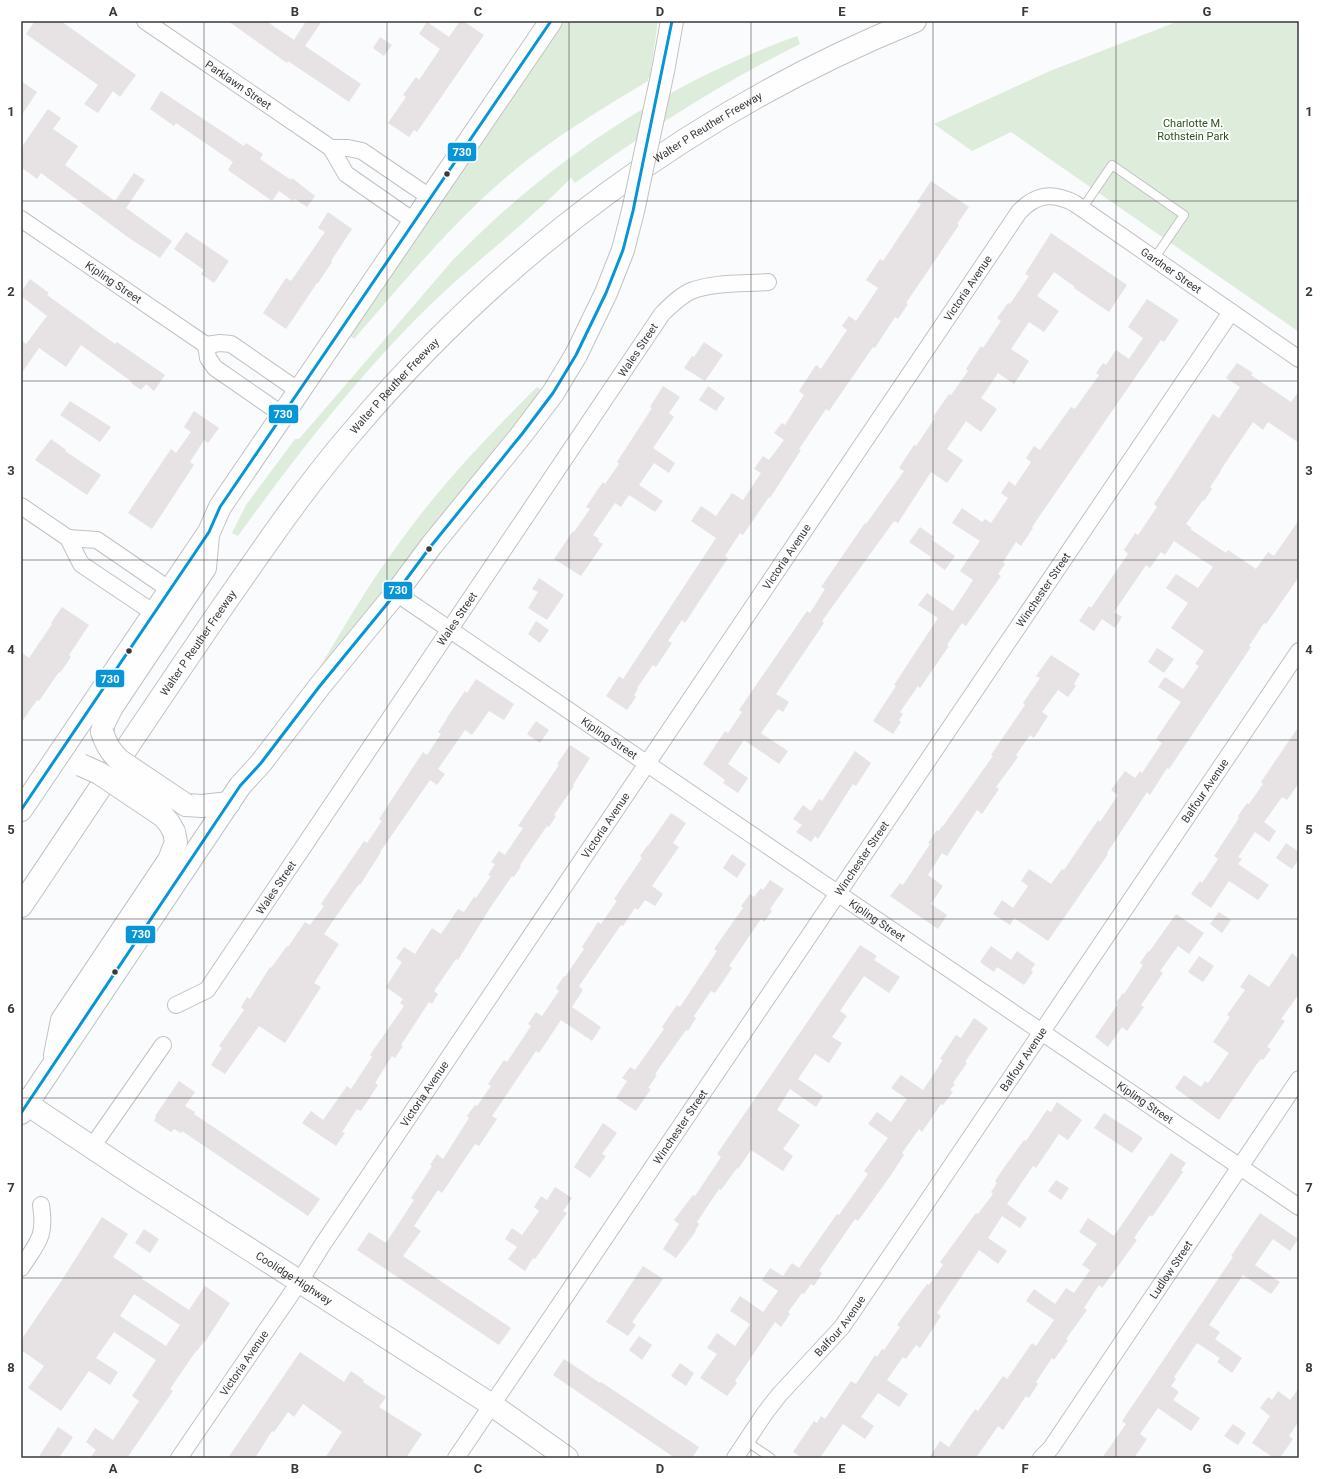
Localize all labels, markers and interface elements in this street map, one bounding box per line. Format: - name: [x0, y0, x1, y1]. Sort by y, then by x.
- text: A: [109, 4, 118, 19]
- text: B: [291, 4, 299, 19]
- text: C: [474, 4, 483, 19]
- text: D: [656, 4, 664, 19]
- text: E: [838, 4, 846, 19]
- text: F: [1021, 4, 1029, 19]
- text: G: [1203, 4, 1212, 19]
- street label: Parklawn Street: [203, 58, 274, 112]
- street label: Walter P Reuther Freeway: [651, 88, 765, 165]
- text: 1: [7, 104, 15, 119]
- text: 1: [1305, 104, 1313, 119]
- park label: Charlotte M. Rothstein Park: [1157, 117, 1229, 143]
- line badge: 730: [447, 142, 477, 162]
- text: 730: [453, 146, 471, 159]
- unlabelled marker: [442, 169, 452, 179]
- street label: Gardner Street: [1138, 245, 1204, 296]
- street label: Victoria Avenue: [941, 253, 995, 323]
- street label: Kipling Street: [83, 258, 145, 306]
- text: 2: [7, 284, 15, 299]
- text: 2: [1305, 284, 1313, 299]
- street label: Wales Street: [615, 320, 661, 379]
- street label: Walter P Reuther Freeway: [347, 335, 442, 436]
- line badge: 730: [268, 404, 299, 424]
- text: 730: [274, 408, 292, 421]
- text: 3: [7, 463, 15, 478]
- text: 3: [1305, 463, 1313, 478]
- street label: Victoria Avenue: [760, 521, 813, 592]
- unlabelled marker: [424, 544, 434, 554]
- street label: Winchester Street: [1013, 550, 1073, 630]
- line badge: 730: [383, 581, 413, 600]
- text: 730: [389, 584, 407, 597]
- street label: Walter P Reuther Freeway: [157, 587, 239, 698]
- street label: Wales Street: [434, 589, 480, 648]
- text: 4: [7, 642, 15, 657]
- text: 4: [1305, 642, 1313, 657]
- unlabelled marker: [124, 646, 134, 656]
- line badge: 730: [95, 669, 125, 688]
- text: 730: [101, 673, 119, 686]
- street label: Kipling Street: [579, 714, 640, 762]
- street label: Balfour Avenue: [1178, 756, 1231, 825]
- street label: Victoria Avenue: [579, 790, 632, 861]
- street label: Winchester Street: [832, 818, 892, 898]
- text: 5: [7, 822, 15, 837]
- text: 5: [1305, 822, 1313, 837]
- street label: Wales Street: [253, 858, 299, 917]
- street label: Kipling Street: [847, 897, 908, 944]
- line badge: 730: [125, 925, 156, 944]
- text: 730: [132, 928, 150, 941]
- unlabelled marker: [110, 967, 120, 977]
- text: 6: [7, 1001, 15, 1016]
- text: 6: [1305, 1001, 1313, 1016]
- street label: Balfour Avenue: [997, 1025, 1050, 1094]
- street label: Victoria Avenue: [397, 1058, 451, 1129]
- street label: Kipling Street: [1115, 1079, 1176, 1126]
- street label: Winchester Street: [650, 1087, 710, 1166]
- text: 7: [7, 1180, 15, 1195]
- text: 7: [1305, 1180, 1313, 1195]
- street label: Ludlow Street: [1147, 1238, 1195, 1301]
- street label: Coolidge Highway: [253, 1249, 335, 1308]
- street label: Balfour Avenue: [812, 1293, 868, 1359]
- street label: Victoria Avenue: [217, 1328, 271, 1398]
- text: 8: [7, 1360, 15, 1375]
- text: 8: [1305, 1360, 1313, 1375]
- text: A: [109, 1461, 118, 1476]
- text: B: [291, 1461, 299, 1476]
- text: C: [474, 1461, 483, 1476]
- text: D: [656, 1461, 664, 1476]
- text: E: [838, 1461, 846, 1476]
- text: F: [1021, 1461, 1029, 1476]
- text: G: [1203, 1461, 1212, 1476]

